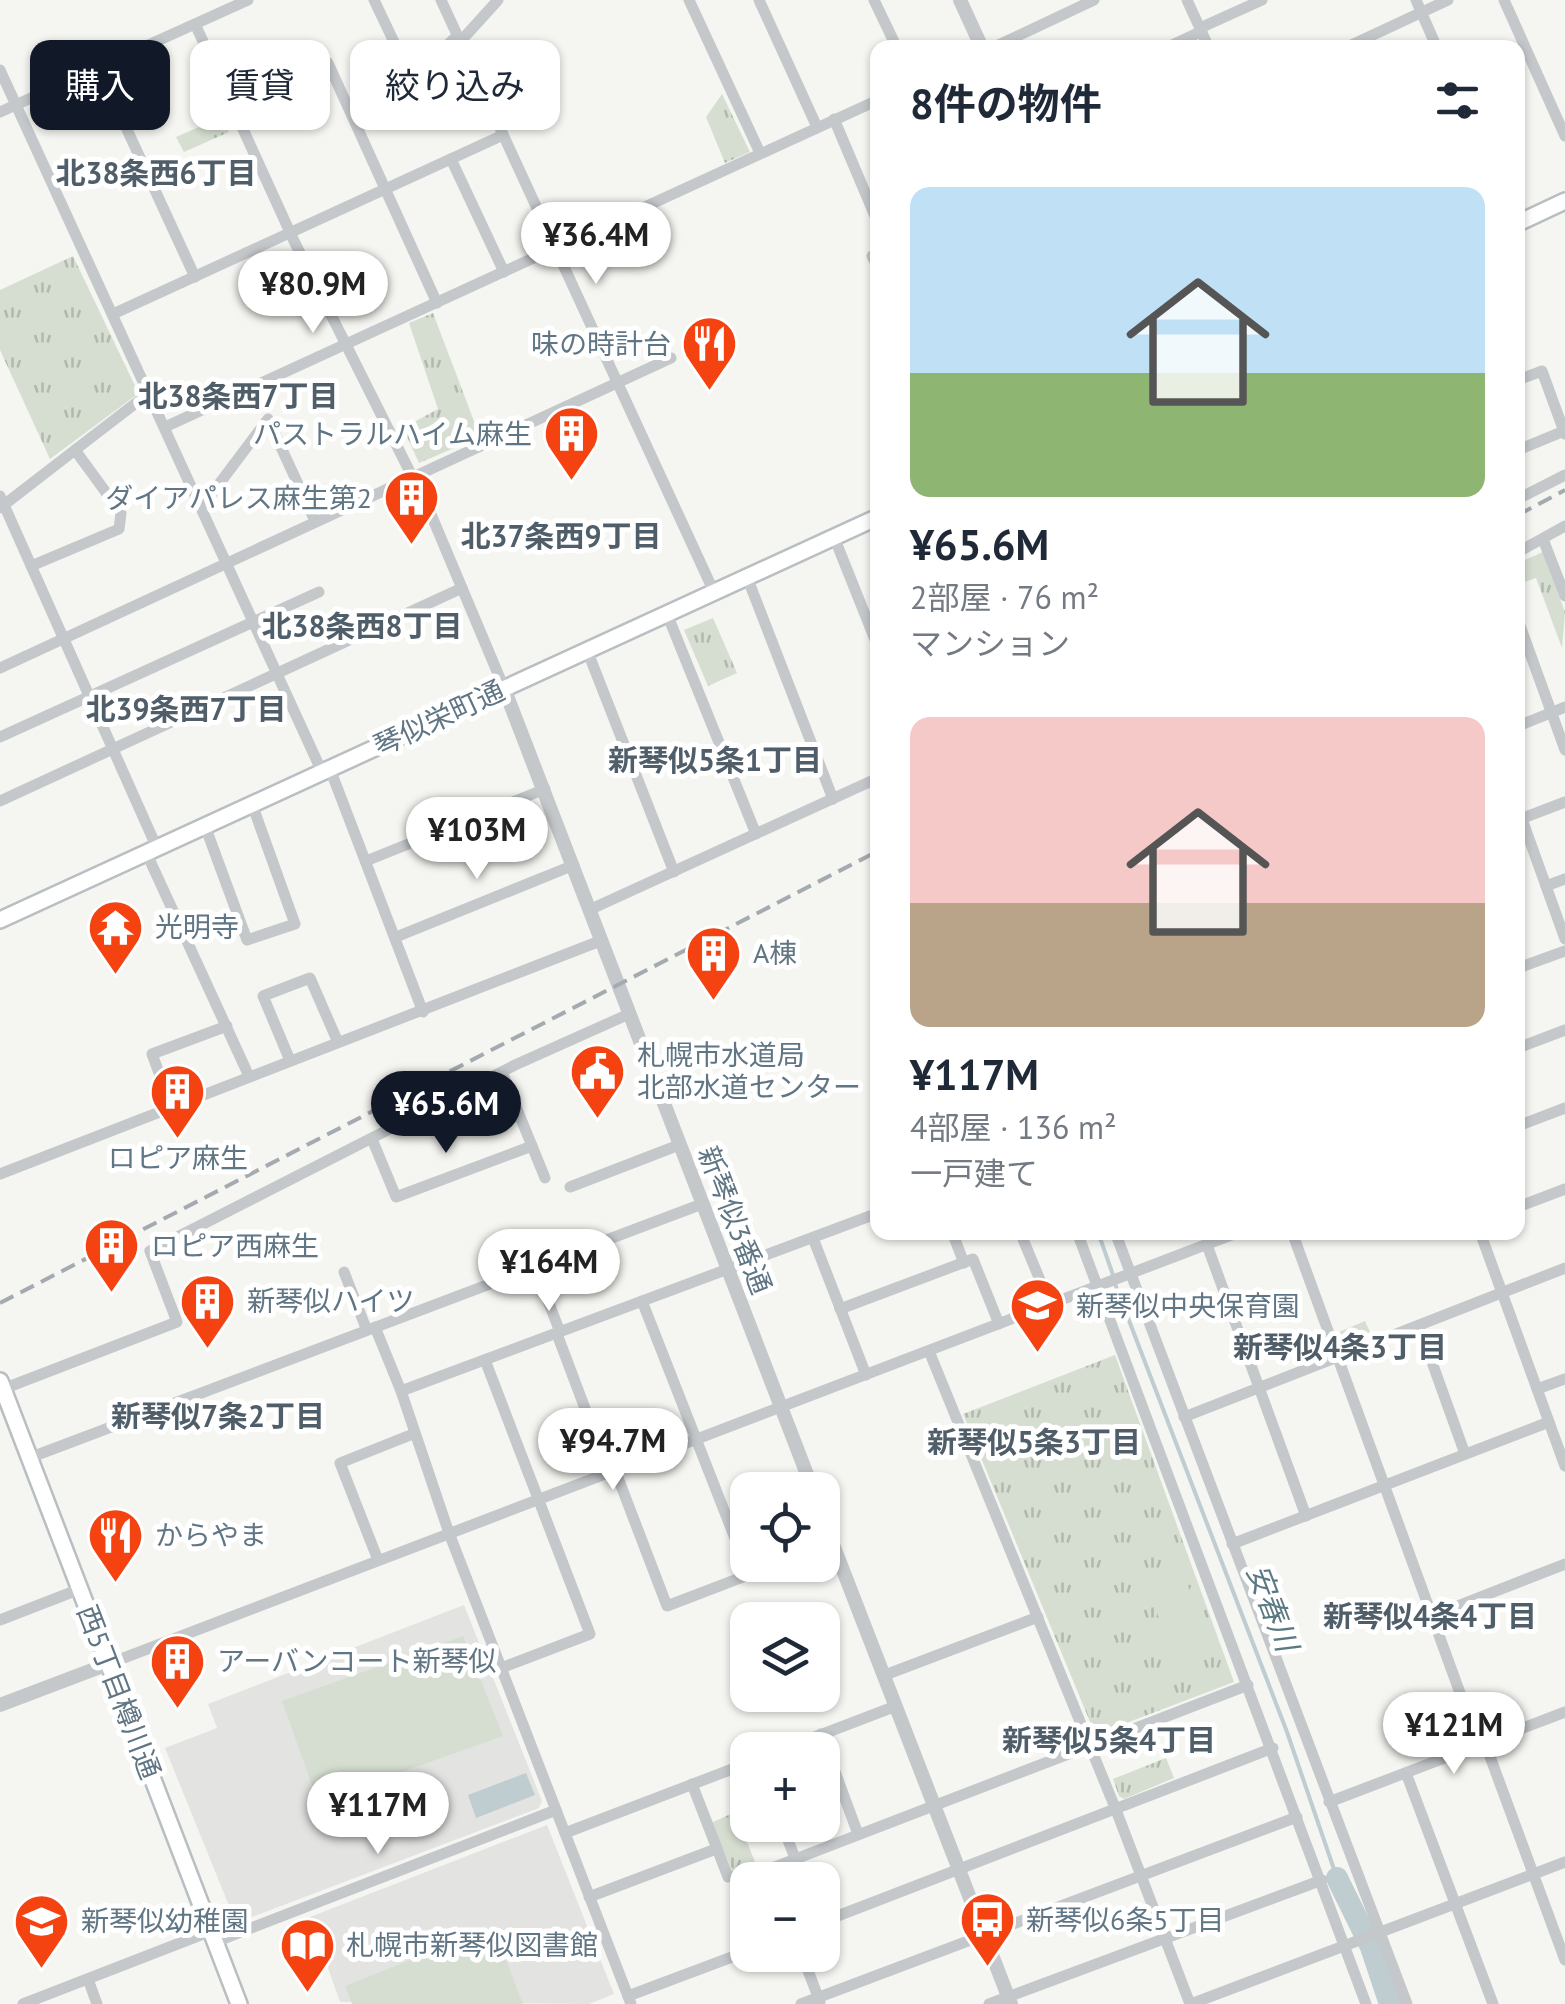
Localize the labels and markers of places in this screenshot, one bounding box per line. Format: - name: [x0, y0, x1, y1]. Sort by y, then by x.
- pin: ¥36.4M: [515, 202, 677, 287]
- pin: ¥80.9M: [232, 251, 394, 336]
- restaurant icon: 味の時計台: [680, 314, 740, 393]
- place label: 味の時計台: [531, 325, 671, 362]
- building icon: パストラルハイム麻生: [541, 404, 601, 483]
- place label: パストラルハイム麻生: [253, 415, 532, 452]
- building icon: ダイアパレス麻生第2: [381, 468, 441, 547]
- place label: ダイアパレス麻生第2: [105, 479, 372, 516]
- pin: ¥103M: [407, 797, 547, 882]
- temple icon: 光明寺: [86, 897, 146, 976]
- place label: 光明寺: [155, 908, 239, 945]
- building icon: A棟: [684, 923, 744, 1002]
- place label: A棟: [753, 934, 797, 971]
- place label: 札幌市水道局 北部水道センター: [637, 1036, 861, 1105]
- public building icon: 札幌市水道局 北部水道センター: [568, 1041, 628, 1120]
- building icon: ロピア麻生: [148, 1062, 208, 1141]
- pin: ¥65.6M: [365, 1071, 527, 1156]
- place label: ロピア麻生: [108, 1139, 248, 1176]
- building icon: ロピア西麻生: [82, 1216, 142, 1295]
- place label: ロピア西麻生: [151, 1227, 319, 1264]
- pin: ¥164M: [479, 1229, 619, 1314]
- building icon: 新琴似ハイツ: [178, 1271, 238, 1350]
- school or university icon: 新琴似中央保育園: [1007, 1276, 1067, 1355]
- place label: 新琴似ハイツ: [247, 1282, 414, 1319]
- place label: 新琴似中央保育園: [1076, 1287, 1300, 1324]
- pin: ¥94.7M: [532, 1408, 694, 1493]
- restaurant icon: からやま: [86, 1505, 146, 1584]
- place label: からやま: [155, 1516, 267, 1553]
- building icon: アーバンコート新琴似: [148, 1631, 208, 1710]
- place label: アーバンコート新琴似: [217, 1642, 496, 1679]
- pin: ¥121M: [1384, 1692, 1524, 1777]
- pin: ¥117M: [308, 1772, 448, 1857]
- bus stop icon: 新琴似6条5丁目: [957, 1890, 1017, 1969]
- school or university icon: 新琴似幼稚園: [12, 1891, 72, 1970]
- place label: 新琴似6条5丁目: [1026, 1901, 1225, 1938]
- place label: 新琴似幼稚園: [81, 1902, 249, 1939]
- library icon: 札幌市新琴似図書館: [277, 1915, 337, 1994]
- place label: 札幌市新琴似図書館: [346, 1926, 598, 1963]

